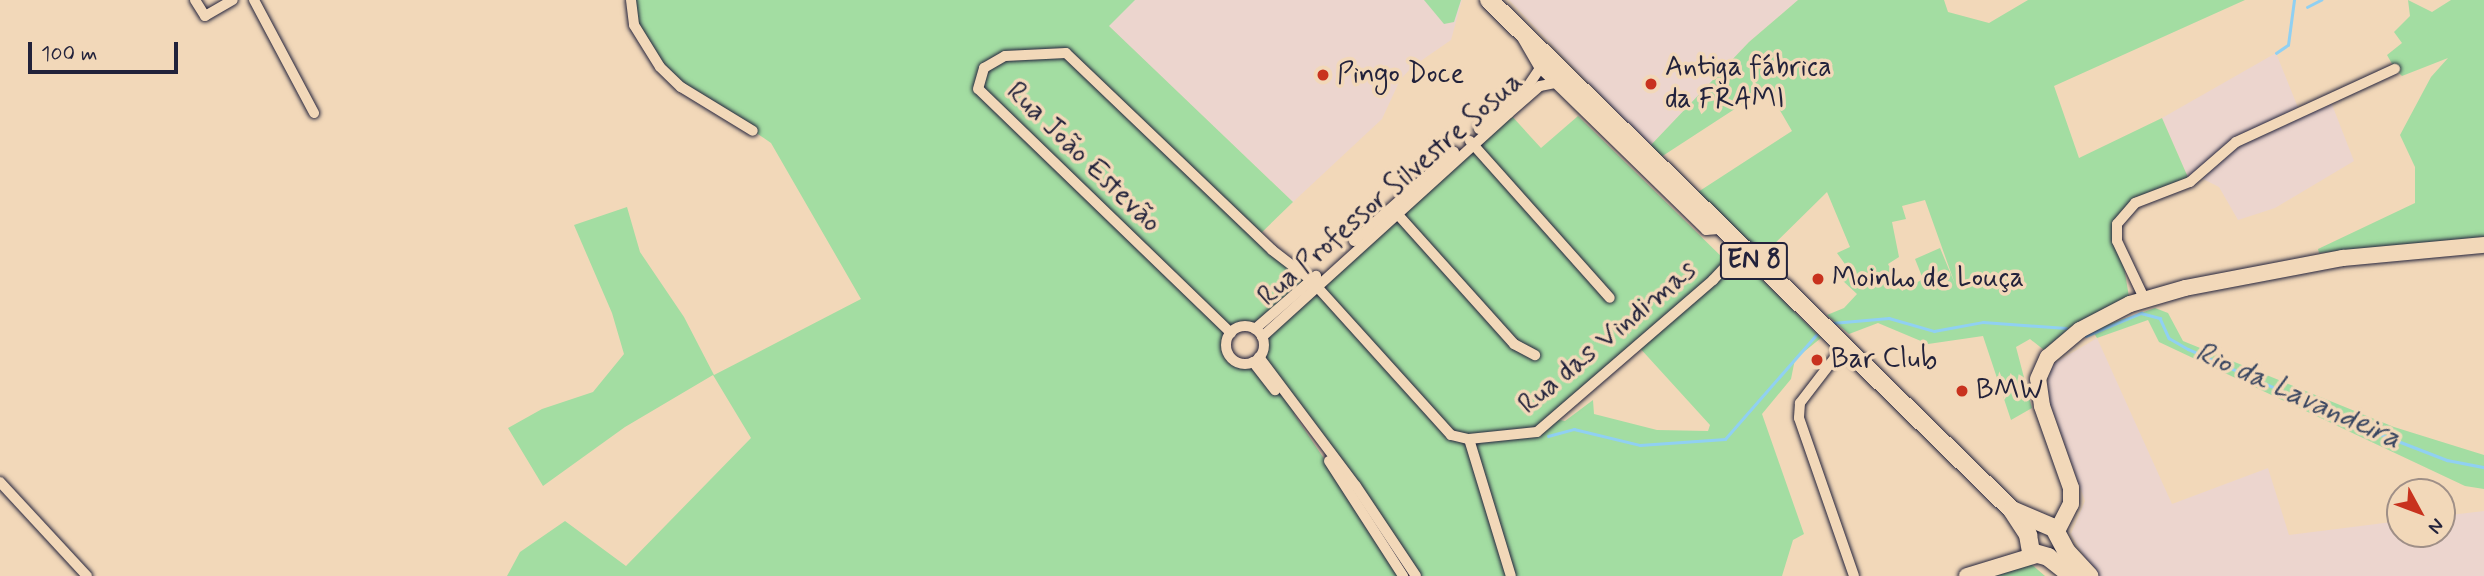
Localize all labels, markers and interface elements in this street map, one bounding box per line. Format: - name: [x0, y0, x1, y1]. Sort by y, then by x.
- scale bar: [32, 28, 182, 72]
- text: 100 m: [41, 40, 97, 68]
- place label: Antiga fábrica da FRAMI: [1665, 51, 1831, 117]
- place label: Pingo Doce: [1337, 58, 1464, 92]
- street label: Rua Professor Silvestre Sosua: [1252, 66, 1530, 314]
- marker: Pingo Doce: [1315, 67, 1331, 83]
- marker: Antiga fábrica da FRAMI: [1643, 76, 1659, 92]
- street label: Rua João Estevão: [1000, 77, 1166, 239]
- road number: EN 8: [1719, 238, 1789, 284]
- street label: Rua das Vindimas: [1517, 258, 1699, 418]
- place label: Moinho de Louça: [1832, 262, 2022, 296]
- marker: Moinho de Louça: [1810, 271, 1826, 287]
- water label: Rio da Lavandeira: [2186, 333, 2410, 459]
- place label: Bar Club: [1831, 343, 1937, 377]
- marker: Bar Club: [1809, 352, 1825, 368]
- place label: BMW: [1976, 374, 2043, 408]
- marker: BMW: [1954, 383, 1970, 399]
- north arrow: [2386, 478, 2456, 548]
- text: N: [2422, 513, 2449, 539]

